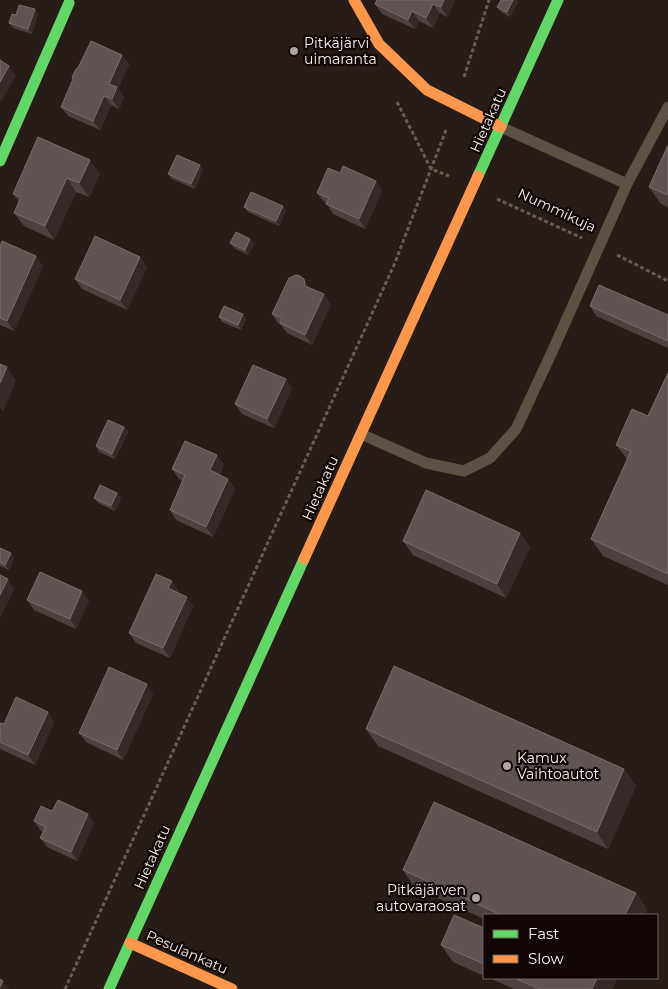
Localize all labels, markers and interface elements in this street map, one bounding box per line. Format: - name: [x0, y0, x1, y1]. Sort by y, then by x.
- place label: Pitkäjärvi uimaranta: [304, 34, 377, 68]
- marker: Pitkäjärvi uimaranta: [288, 45, 300, 57]
- street label: Hietakatu: [466, 85, 510, 155]
- street label: Nummikuja: [515, 184, 599, 236]
- street label: Hietakatu: [298, 453, 342, 523]
- place label: Kamux Vaihtoautot: [517, 749, 600, 783]
- marker: Kamux Vaihtoautot: [501, 760, 513, 772]
- street label: Hietakatu: [130, 822, 174, 892]
- place label: Pitkäjärven autovaraosat: [376, 881, 466, 915]
- marker: Pitkäjärven autovaraosat: [470, 892, 482, 904]
- legend: [483, 914, 658, 979]
- text: Fast: [528, 924, 559, 943]
- street label: Pesulankatu: [143, 926, 231, 978]
- text: Slow: [528, 949, 564, 968]

